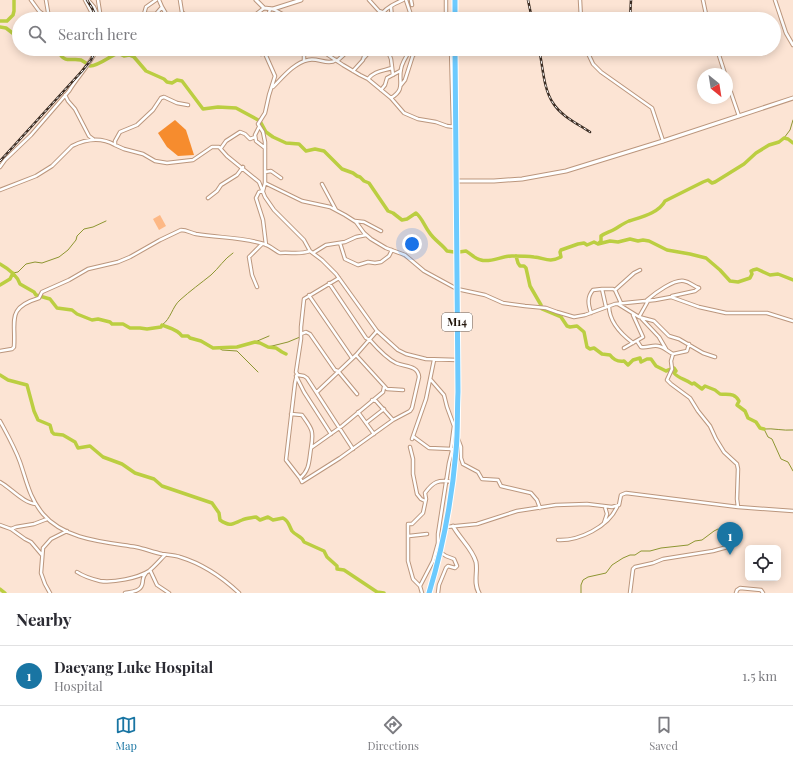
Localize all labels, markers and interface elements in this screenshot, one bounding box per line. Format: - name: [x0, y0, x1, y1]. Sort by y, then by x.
- search box: [12, 12, 781, 56]
- icon: search: [26, 23, 48, 45]
- text: Search here: [58, 24, 137, 44]
- north arrow: [697, 68, 733, 104]
- your location: [402, 234, 422, 254]
- road number: M14: [442, 313, 472, 331]
- pin: 1: [717, 522, 743, 555]
- map controls: [745, 545, 781, 581]
- button: locate: [745, 545, 781, 581]
- text: Nearby: [16, 608, 71, 630]
- text: Daeyang Luke Hospital: [54, 657, 213, 677]
- text: 1: [27, 667, 31, 684]
- text: 1.5 km: [742, 667, 777, 684]
- text: Hospital: [54, 677, 103, 694]
- tab: Map: [115, 714, 137, 753]
- tab: Directions: [367, 714, 419, 753]
- tab: Saved: [649, 714, 678, 753]

